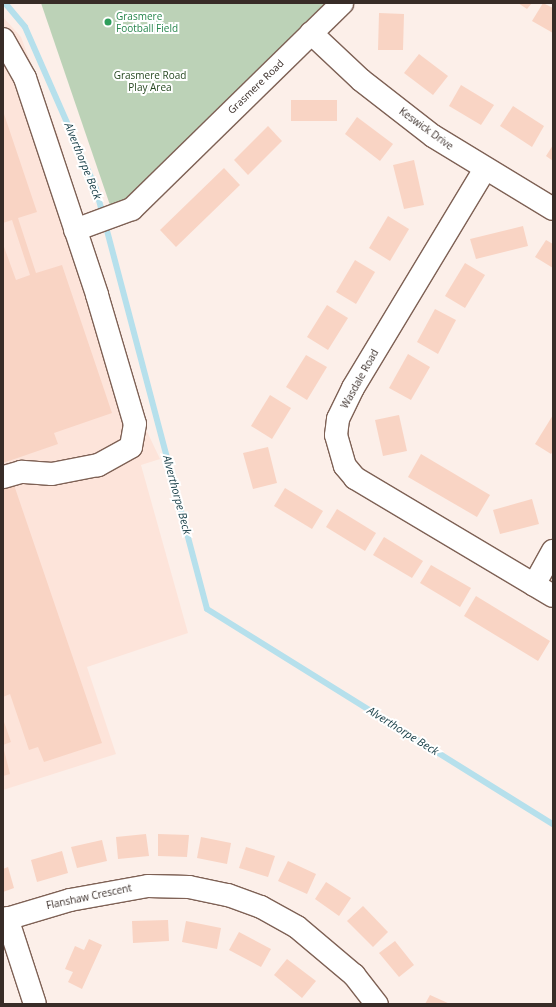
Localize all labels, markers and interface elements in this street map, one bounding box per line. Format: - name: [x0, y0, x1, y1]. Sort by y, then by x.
- place label: Grasmere Football Field: [116, 10, 178, 34]
- marker: Grasmere Football Field: [103, 17, 113, 27]
- street label: Grasmere Road: [226, 57, 286, 117]
- park label: Grasmere Road Play Area: [114, 69, 186, 92]
- street label: Keswick Drive: [397, 105, 455, 153]
- water label: Alverthorpe Beck: [62, 121, 104, 201]
- street label: Wasdale Road: [339, 347, 381, 411]
- water label: Alverthorpe Beck: [160, 454, 194, 536]
- water label: Alverthorpe Beck: [365, 704, 441, 758]
- street label: Flanshaw Crescent: [45, 882, 133, 912]

